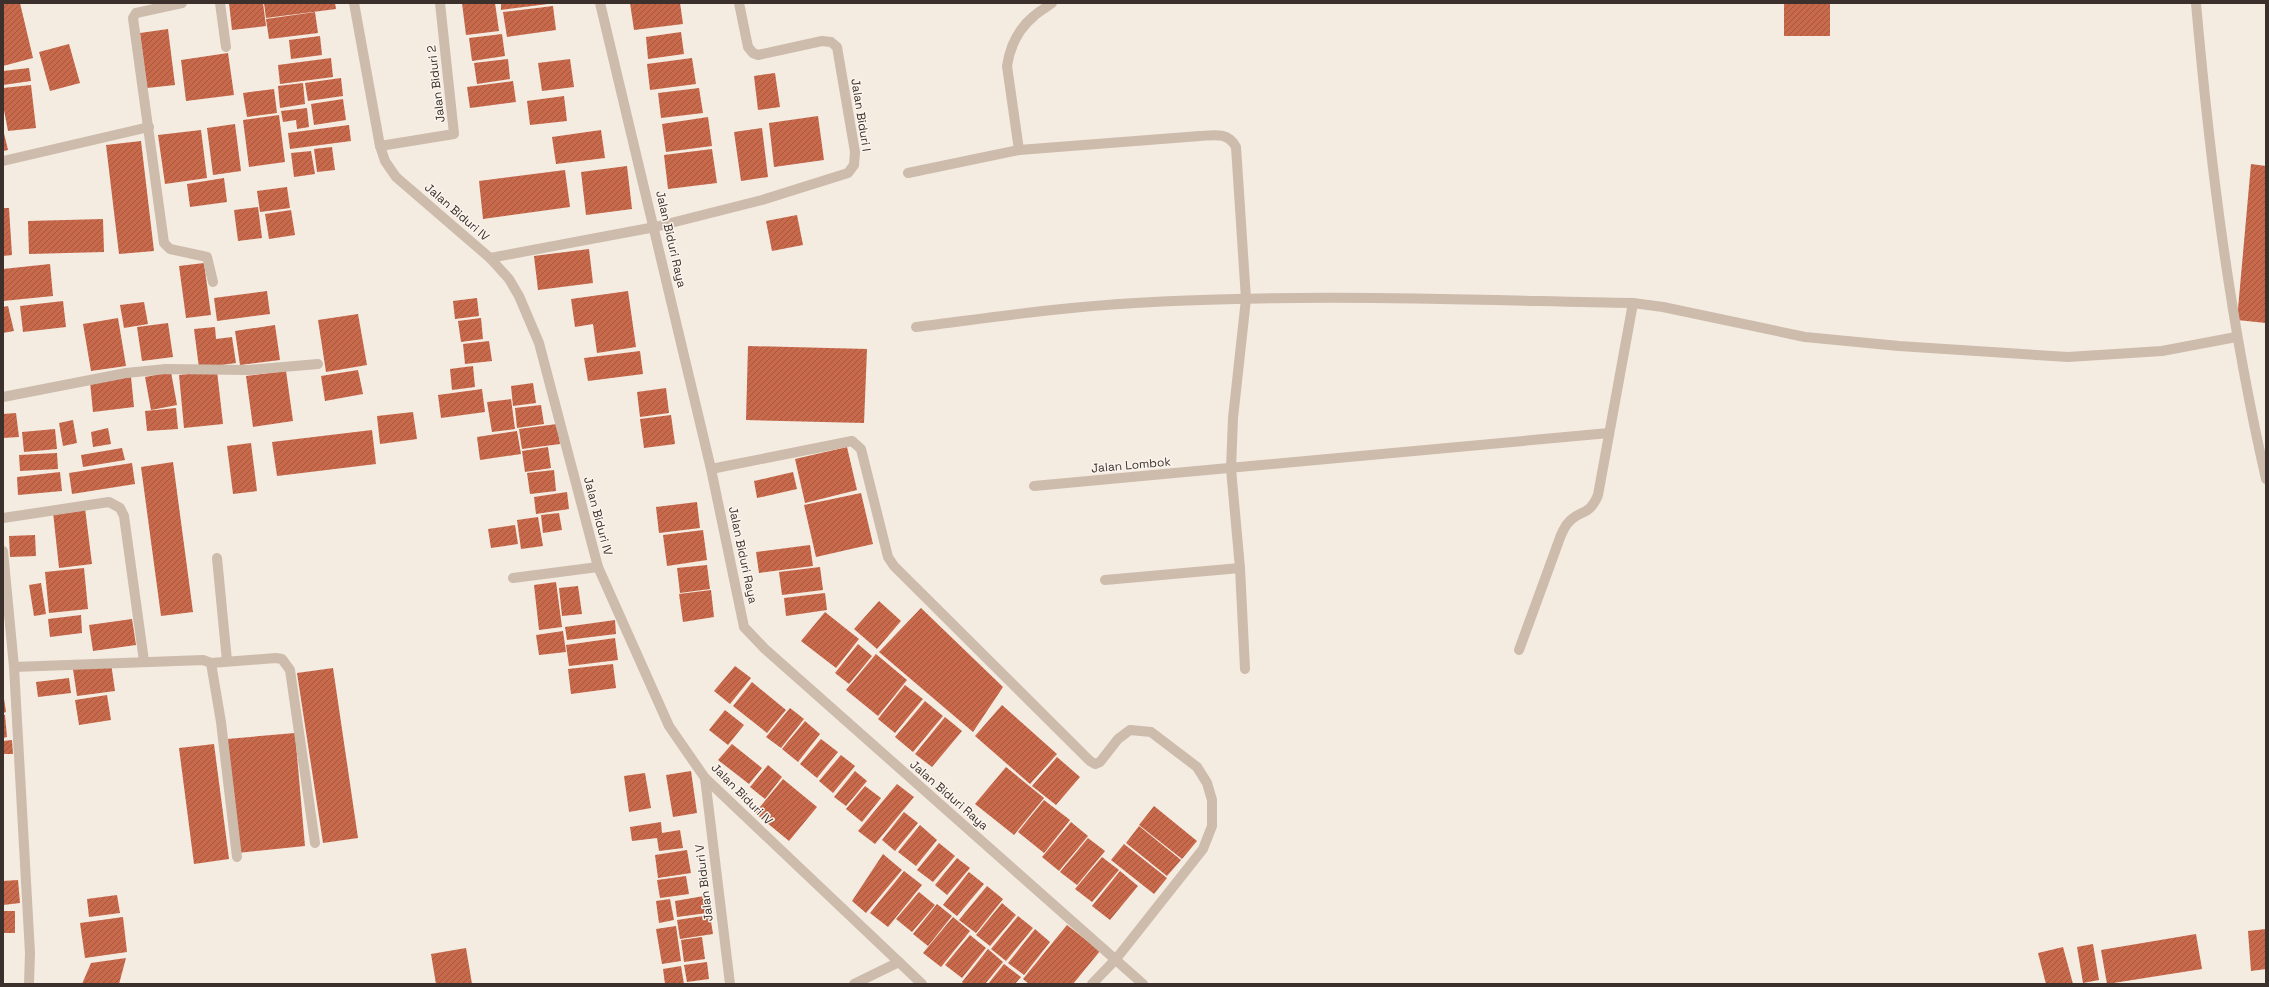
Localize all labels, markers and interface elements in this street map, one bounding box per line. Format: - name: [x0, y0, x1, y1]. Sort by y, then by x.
- street label: Jalan Biduri 2: [423, 44, 449, 124]
- street label: Jalan Biduri I: [847, 77, 875, 153]
- street label: Jalan Biduri IV: [421, 179, 493, 245]
- street label: Jalan Biduri Raya: [652, 189, 690, 289]
- street label: Jalan Lombok: [1091, 454, 1172, 476]
- street label: Jalan Biduri IV: [580, 475, 616, 558]
- street label: Jalan Biduri Raya: [725, 505, 761, 605]
- street label: Jalan Biduri Raya: [906, 756, 992, 834]
- street label: Jalan Biduri IV: [708, 760, 777, 829]
- street label: Jalan Biduri V: [691, 843, 717, 923]

